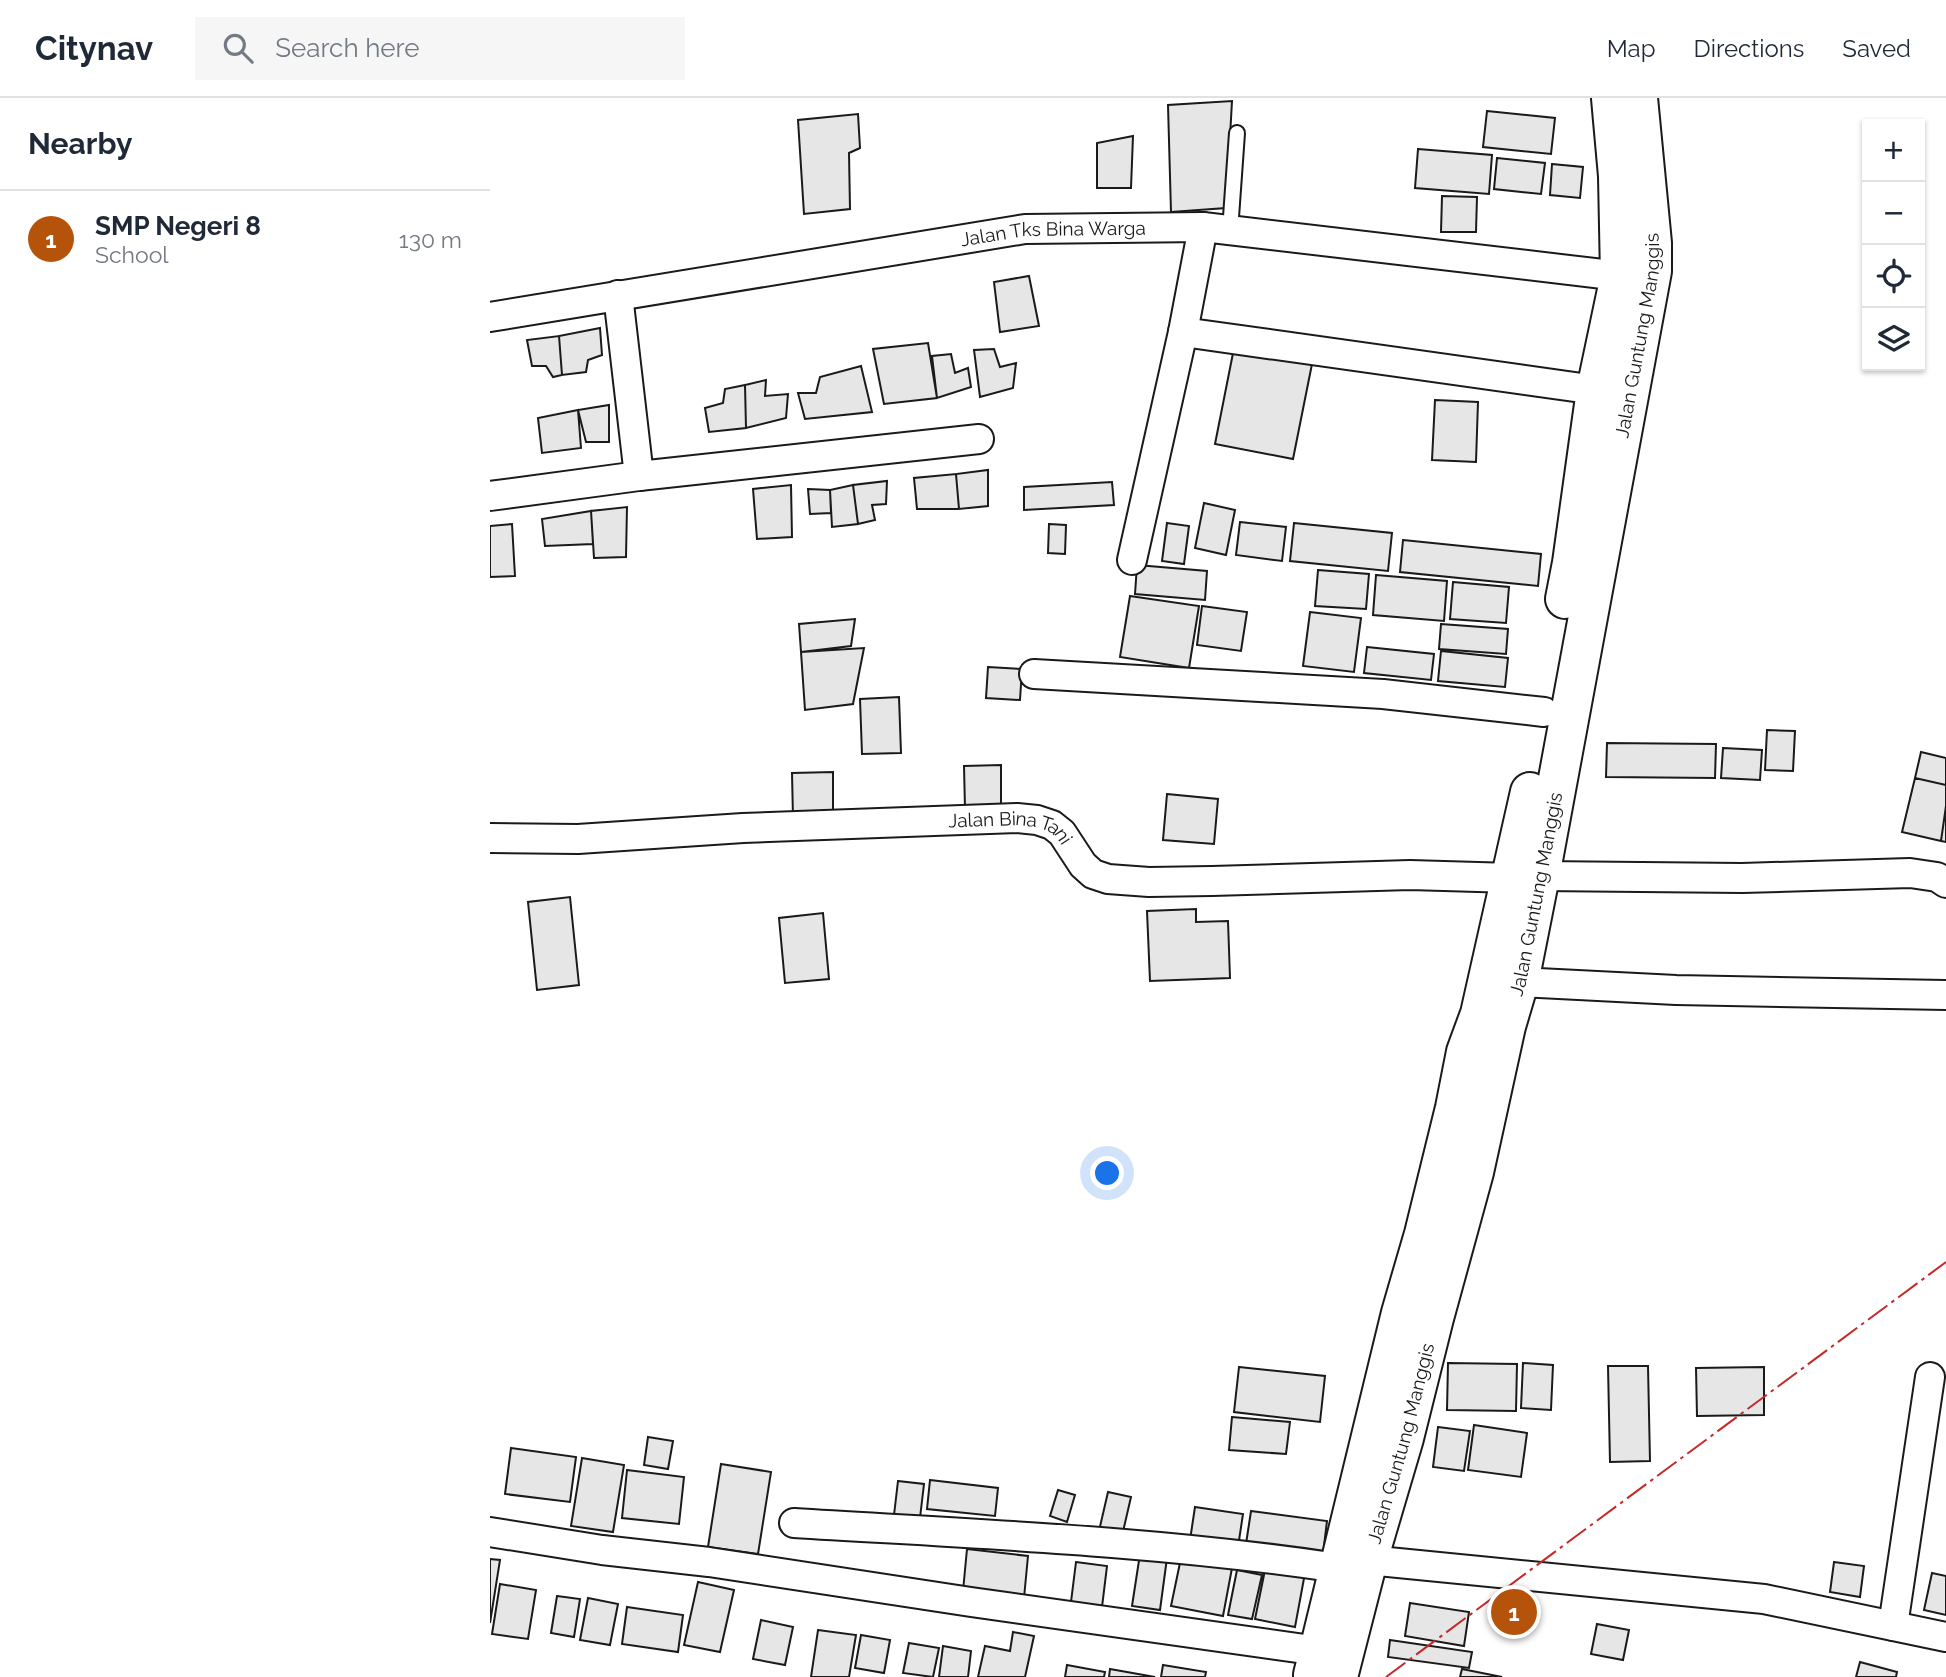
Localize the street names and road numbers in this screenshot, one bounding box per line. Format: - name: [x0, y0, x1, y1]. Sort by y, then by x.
- street label: Jalan Tks Bina Warga: [959, 217, 1146, 250]
- street label: Jalan Guntung Manggis: [1610, 232, 1663, 439]
- street label: Jalan Guntung Manggis: [1505, 790, 1566, 998]
- street label: Jalan Bina Tani: [948, 807, 1077, 848]
- street label: Jalan Guntung Manggis: [1362, 1341, 1438, 1546]

